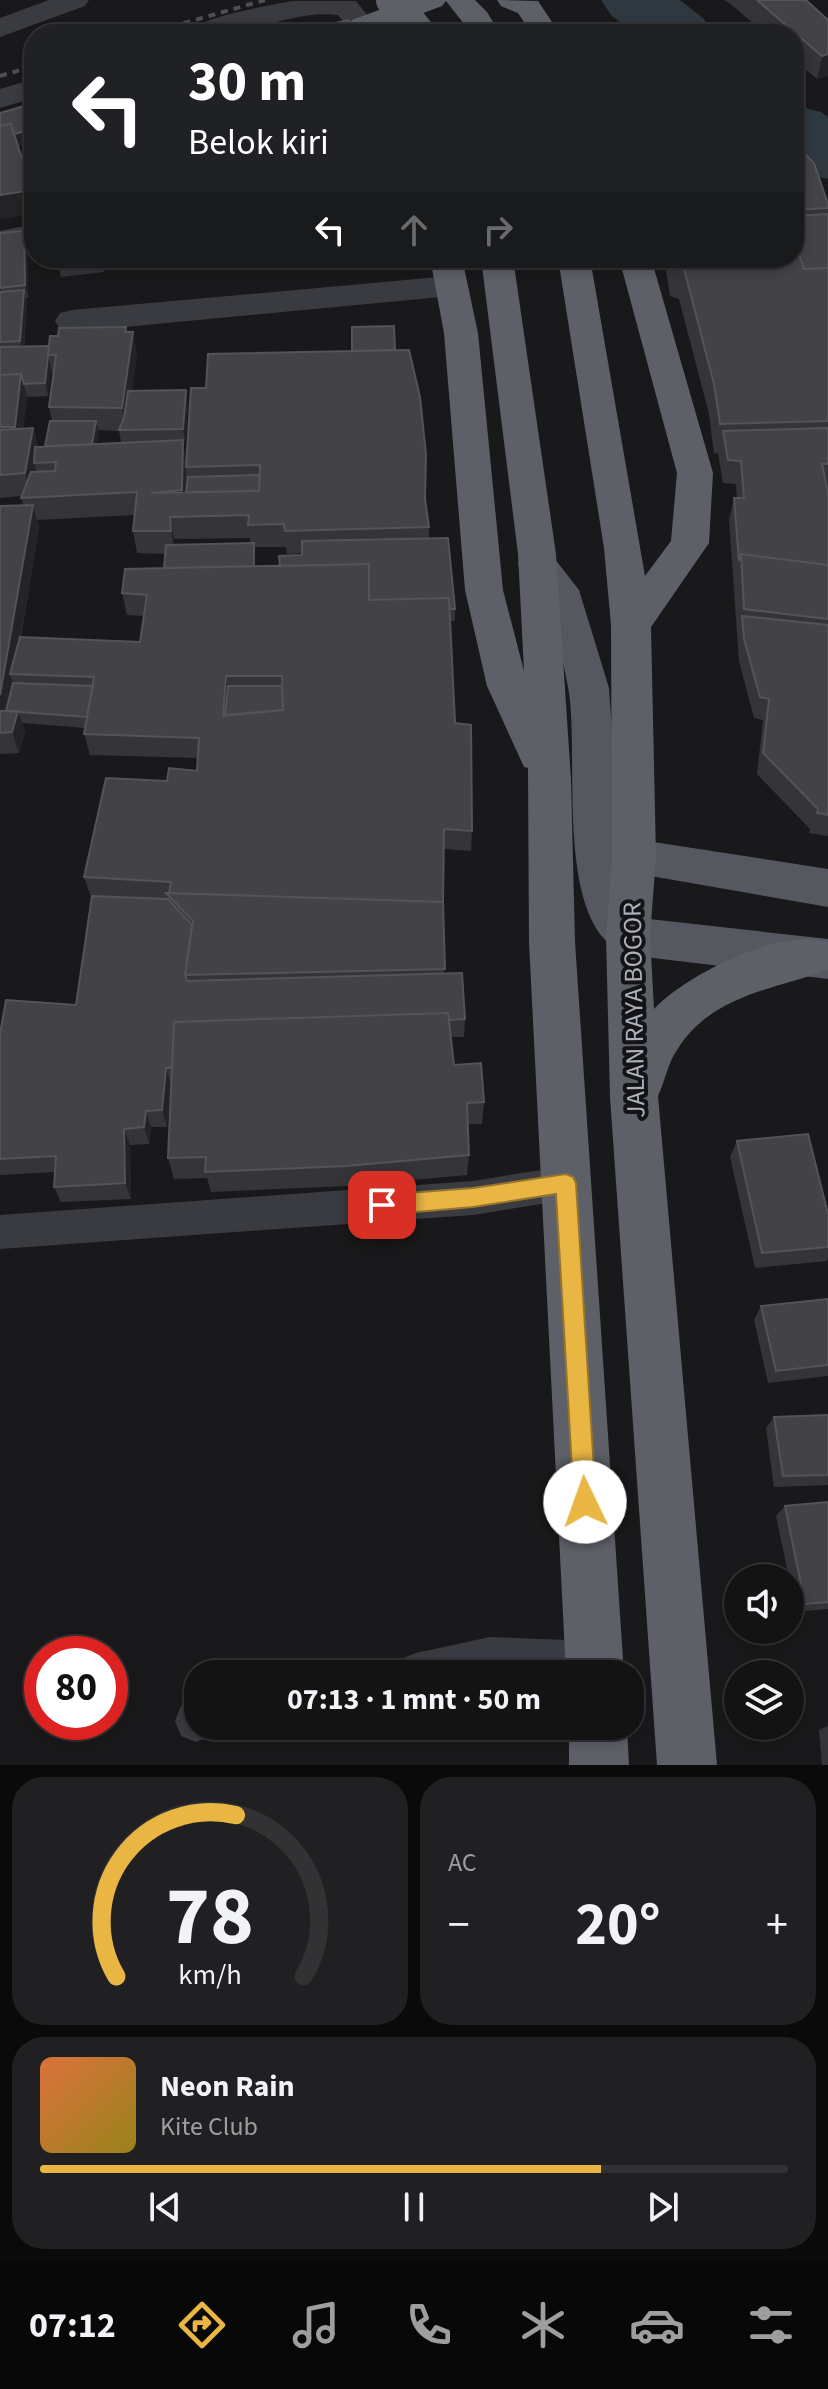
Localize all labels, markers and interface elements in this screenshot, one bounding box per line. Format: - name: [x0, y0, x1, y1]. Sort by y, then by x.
- text: 30 m: [188, 43, 306, 122]
- icon: left: [56, 56, 160, 160]
- text: Belok kiri: [188, 117, 329, 168]
- icon: left: [308, 208, 352, 252]
- icon: ahead: [392, 208, 436, 252]
- icon: right: [476, 208, 520, 252]
- street label: JALAN RAYA BOGOR: [614, 902, 654, 1118]
- pin: [348, 1171, 416, 1239]
- icon: arrive: [360, 1183, 404, 1227]
- position arrow: [543, 1460, 627, 1544]
- map controls: [724, 1564, 804, 1740]
- button: sound: [724, 1564, 804, 1644]
- speed limit sign: 80: [24, 1636, 128, 1740]
- button: layers: [724, 1660, 804, 1740]
- text: 07:13 · 1 mnt · 50 m: [287, 1678, 541, 1721]
- text: AC: [448, 1844, 477, 1881]
- text: 78: [166, 1858, 254, 1976]
- text: 20°: [575, 1883, 661, 1968]
- text: −: [448, 1894, 470, 1957]
- text: +: [766, 1894, 788, 1957]
- text: km/h: [178, 1955, 242, 1995]
- text: Neon Rain: [160, 2065, 295, 2108]
- text: Kite Club: [160, 2108, 258, 2145]
- icon: previous: [143, 2185, 187, 2229]
- icon: pause: [392, 2185, 436, 2229]
- icon: next: [641, 2185, 685, 2229]
- icon: directions: [174, 2297, 230, 2353]
- icon: music: [288, 2297, 344, 2353]
- icon: phone: [401, 2297, 457, 2353]
- icon: climate: [515, 2297, 571, 2353]
- icon: car: [629, 2297, 685, 2353]
- icon: filters: [743, 2297, 799, 2353]
- text: 07:12: [29, 2300, 116, 2351]

